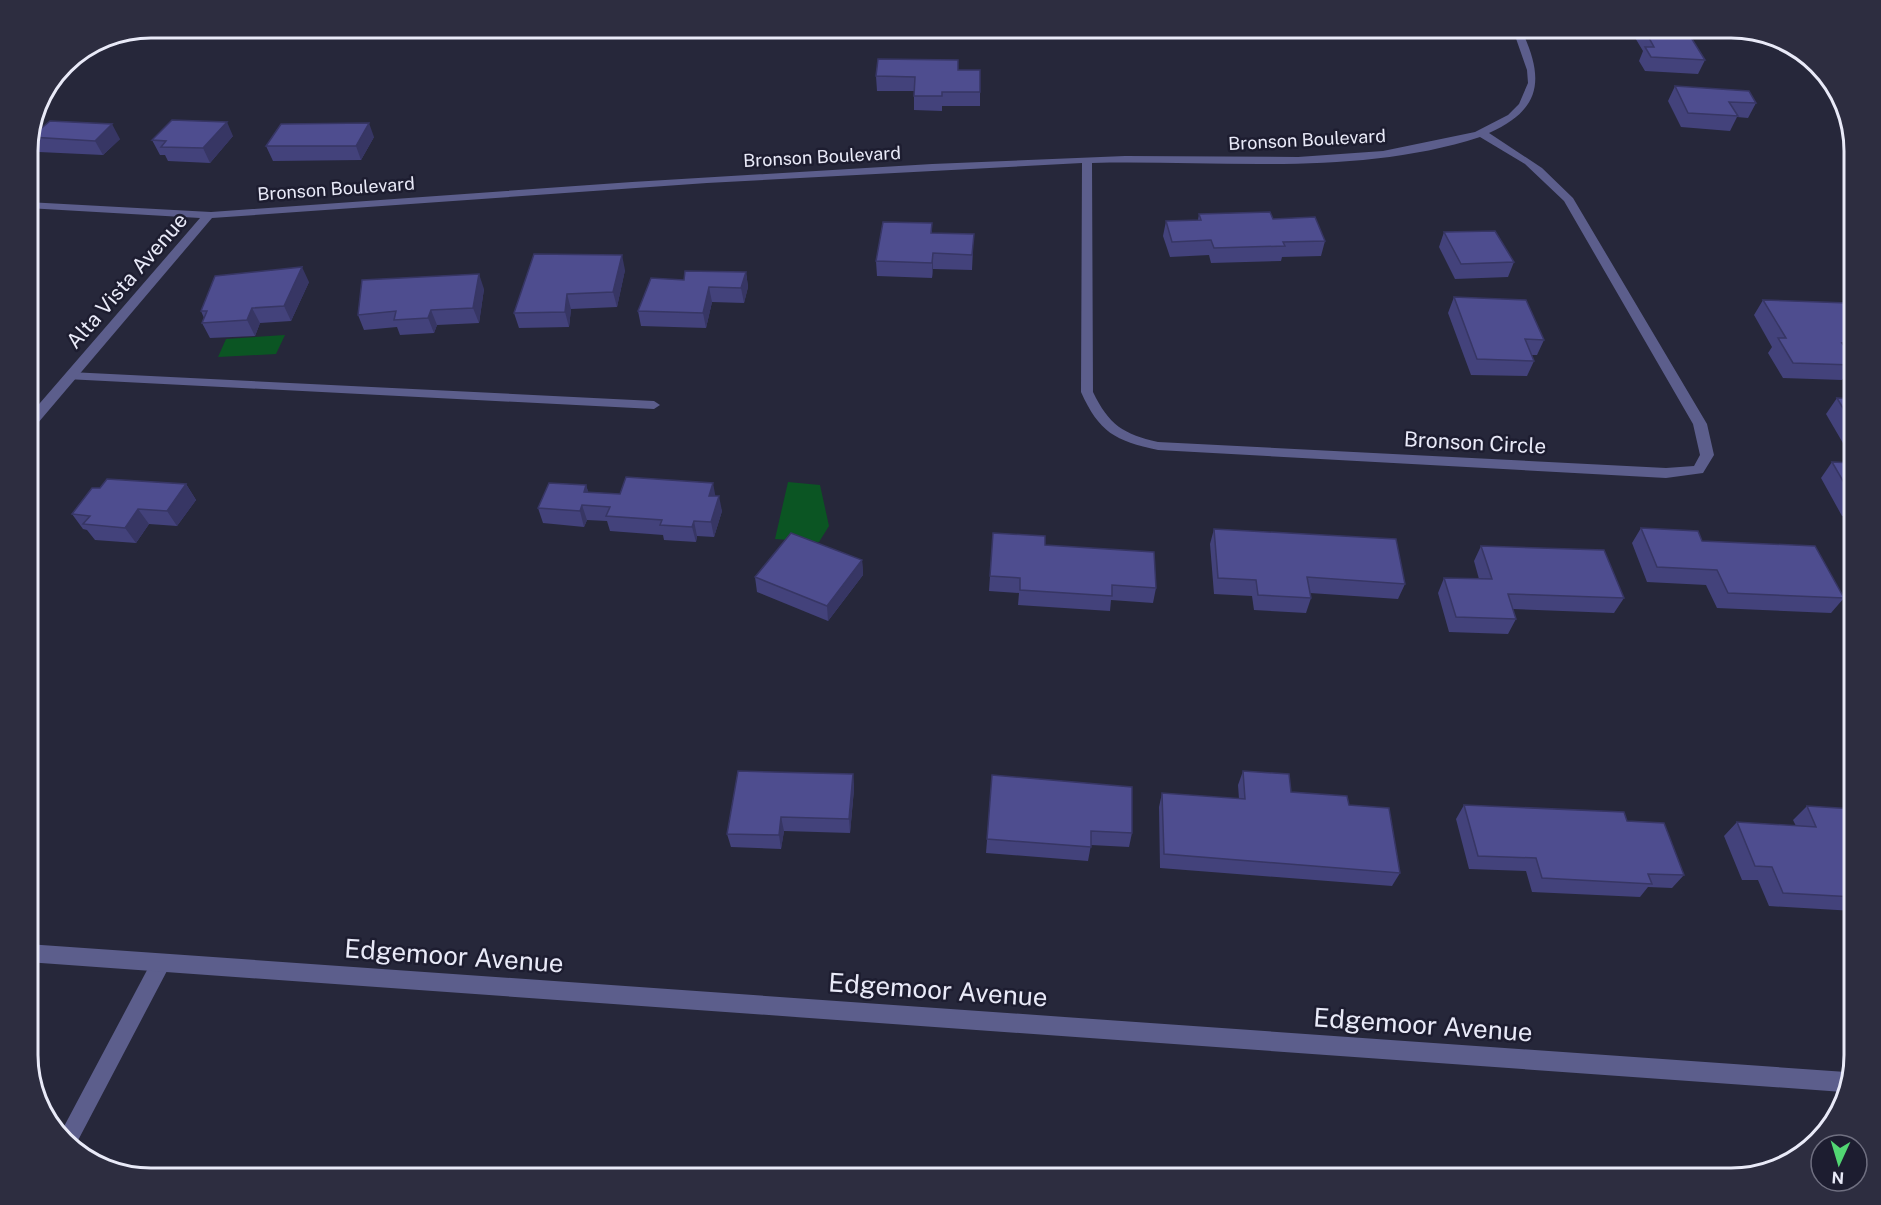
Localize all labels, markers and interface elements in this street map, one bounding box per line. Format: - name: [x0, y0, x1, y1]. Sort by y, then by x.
- street label: Bronson Boulevard: [1228, 125, 1386, 154]
- street label: Bronson Boulevard: [743, 142, 901, 171]
- street label: Bronson Boulevard: [257, 173, 415, 204]
- street label: Alta Vista Avenue: [61, 208, 192, 354]
- street label: Bronson Circle: [1403, 426, 1547, 459]
- street label: Edgemoor Avenue: [343, 932, 565, 979]
- street label: Edgemoor Avenue: [827, 966, 1049, 1013]
- street label: Edgemoor Avenue: [1312, 1001, 1534, 1048]
- north arrow: [1809, 1133, 1869, 1193]
- text: N: [1831, 1168, 1845, 1187]

